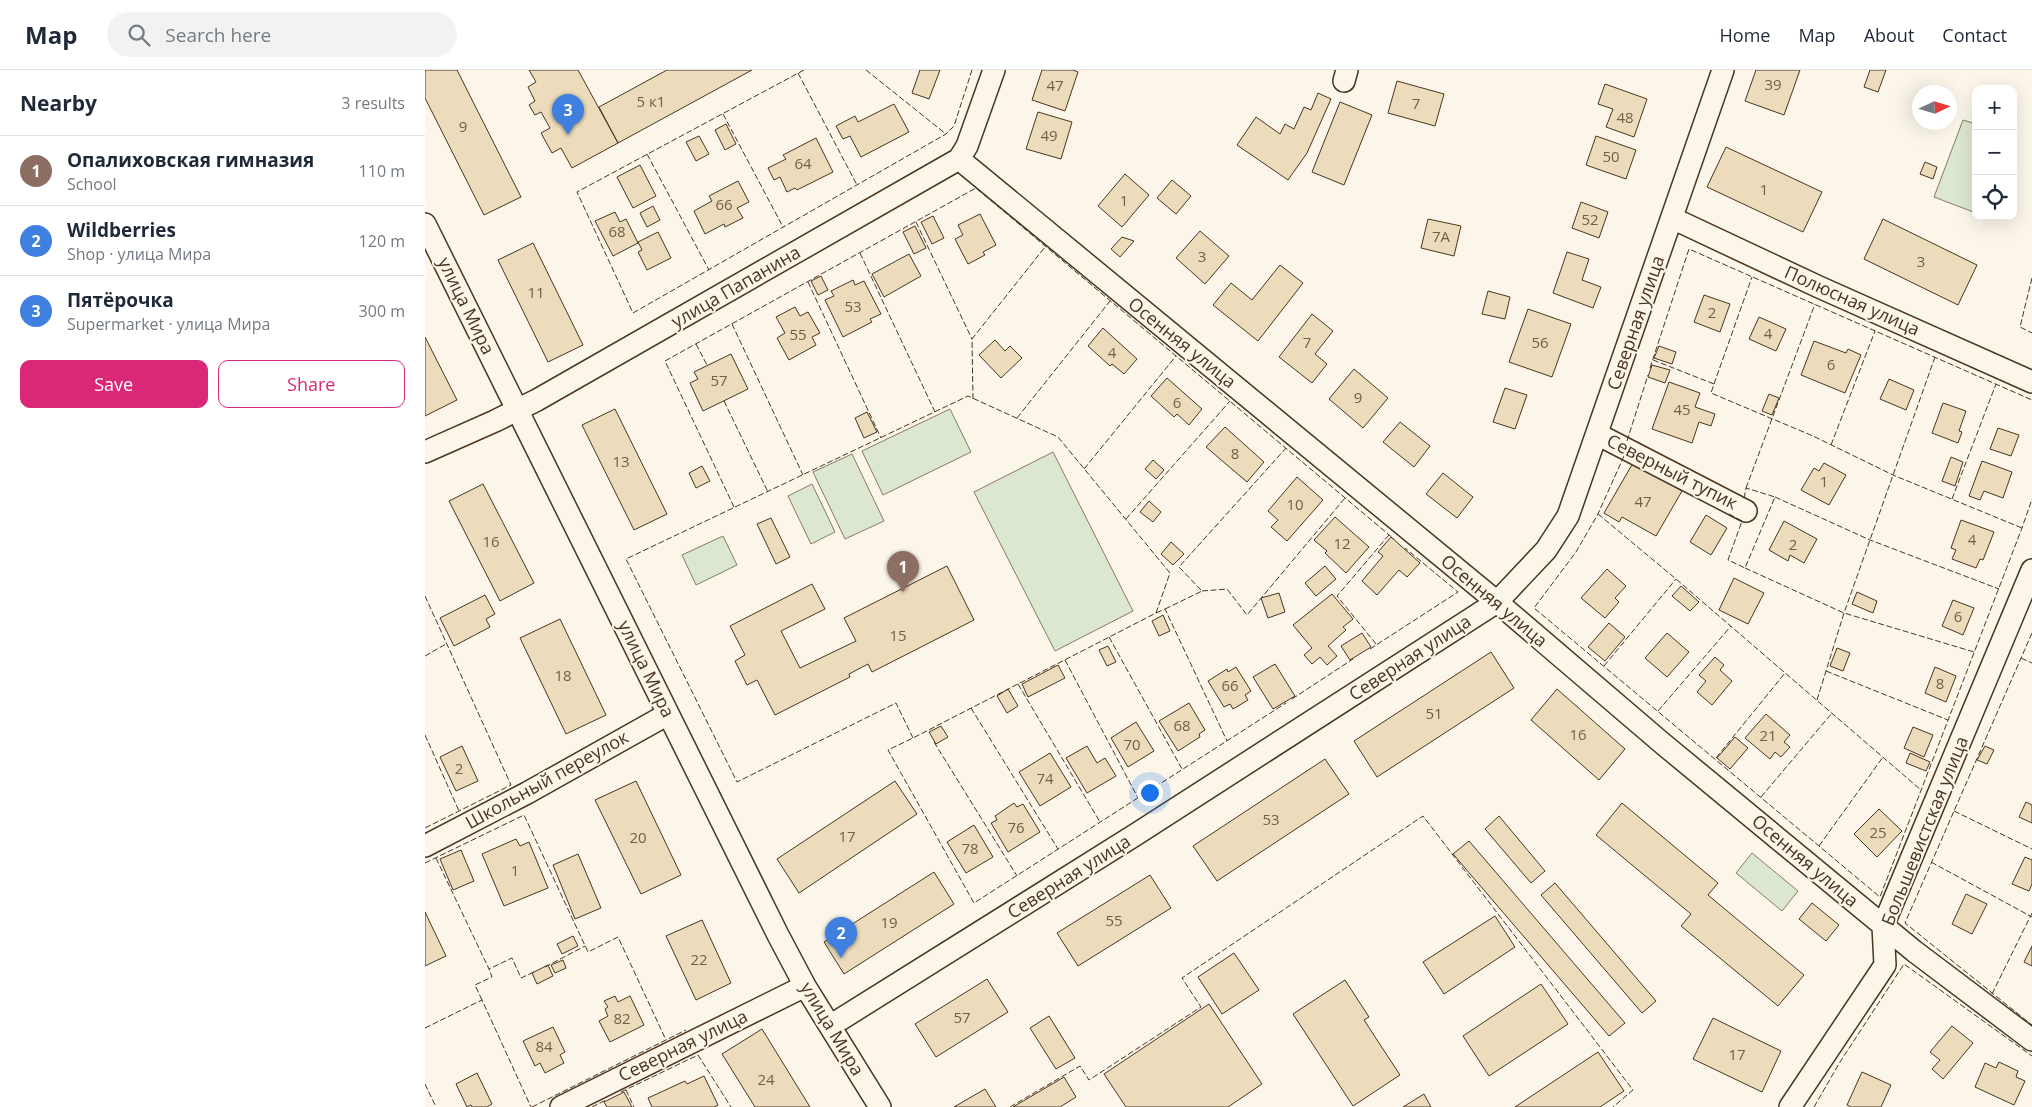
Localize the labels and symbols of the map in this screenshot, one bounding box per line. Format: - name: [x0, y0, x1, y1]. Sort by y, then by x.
- house number: 39: [1764, 74, 1782, 94]
- house number: 47: [1046, 75, 1064, 95]
- north arrow: [1912, 85, 1957, 130]
- house number: 5 к1: [637, 91, 665, 111]
- house number: 7: [1412, 93, 1420, 113]
- pin: 3: [552, 94, 584, 135]
- house number: 48: [1616, 107, 1634, 127]
- house number: 9: [459, 116, 467, 136]
- house number: 49: [1040, 125, 1058, 145]
- house number: 50: [1602, 146, 1620, 166]
- house number: 64: [794, 153, 812, 173]
- house number: 1: [1760, 179, 1768, 199]
- house number: 1: [1120, 190, 1128, 210]
- house number: 66: [715, 194, 733, 214]
- house number: 52: [1581, 209, 1599, 229]
- house number: 68: [608, 221, 626, 241]
- house number: 7А: [1432, 226, 1451, 246]
- street label: улица Папанина: [667, 239, 804, 333]
- house number: 3: [1198, 246, 1206, 266]
- house number: 3: [1917, 251, 1925, 271]
- street label: Северная улица: [1601, 252, 1669, 393]
- street label: улица Мира: [433, 253, 501, 358]
- street label: Полюсная улица: [1781, 259, 1924, 341]
- house number: 11: [527, 282, 545, 302]
- street label: Осенняя улица: [1124, 291, 1242, 393]
- house number: 53: [844, 296, 862, 316]
- house number: 2: [1708, 302, 1716, 322]
- house number: 4: [1764, 323, 1773, 343]
- house number: 55: [789, 324, 807, 344]
- house number: 7: [1303, 332, 1311, 352]
- house number: 56: [1531, 332, 1549, 352]
- house number: 4: [1108, 342, 1117, 362]
- house number: 6: [1827, 354, 1835, 374]
- house number: 57: [710, 370, 728, 390]
- house number: 9: [1354, 387, 1362, 407]
- house number: 6: [1173, 392, 1181, 412]
- house number: 45: [1673, 399, 1691, 419]
- street label: Северный тупик: [1603, 428, 1743, 515]
- house number: 8: [1231, 443, 1239, 463]
- house number: 13: [612, 451, 630, 471]
- house number: 1: [1820, 471, 1828, 491]
- house number: 47: [1634, 491, 1652, 511]
- house number: 10: [1286, 494, 1304, 514]
- house number: 4: [1968, 529, 1977, 549]
- house number: 16: [482, 531, 500, 551]
- house number: 12: [1333, 533, 1351, 553]
- house number: 2: [1789, 534, 1797, 554]
- street label: Осенняя улица: [1436, 549, 1553, 652]
- pin: 1: [887, 551, 919, 592]
- house number: 6: [1954, 606, 1962, 626]
- street label: Северная улица: [1344, 609, 1475, 706]
- street label: улица Мира: [613, 616, 681, 721]
- house number: 15: [889, 625, 907, 645]
- house number: 18: [554, 665, 572, 685]
- house number: 8: [1936, 673, 1944, 693]
- house number: 66: [1221, 675, 1239, 695]
- house number: 51: [1425, 703, 1443, 723]
- house number: 68: [1173, 715, 1191, 735]
- street label: Школьный переулок: [461, 724, 633, 834]
- house number: 16: [1569, 724, 1587, 744]
- house number: 21: [1759, 725, 1777, 745]
- street label: Большевистская улица: [1875, 732, 1973, 929]
- house number: 70: [1123, 734, 1141, 754]
- house number: 2: [455, 758, 463, 778]
- house number: 74: [1036, 768, 1054, 788]
- your location: [1137, 780, 1163, 806]
- house number: 53: [1262, 809, 1280, 829]
- street label: Осенняя улица: [1747, 809, 1864, 912]
- house number: 76: [1007, 817, 1025, 837]
- house number: 25: [1869, 822, 1887, 842]
- house number: 17: [838, 826, 856, 846]
- house number: 20: [629, 827, 647, 847]
- street label: Северная улица: [1002, 829, 1135, 924]
- house number: 78: [961, 838, 979, 858]
- house number: 1: [511, 860, 519, 880]
- house number: 55: [1105, 910, 1123, 930]
- house number: 19: [880, 912, 898, 932]
- pin: 2: [825, 917, 857, 958]
- house number: 22: [690, 949, 708, 969]
- street label: улица Мира: [795, 977, 870, 1080]
- street label: Северная улица: [614, 1003, 751, 1087]
- house number: 57: [953, 1007, 971, 1027]
- house number: 82: [613, 1008, 631, 1028]
- house number: 84: [535, 1036, 553, 1056]
- house number: 17: [1728, 1044, 1746, 1064]
- house number: 24: [757, 1069, 775, 1089]

